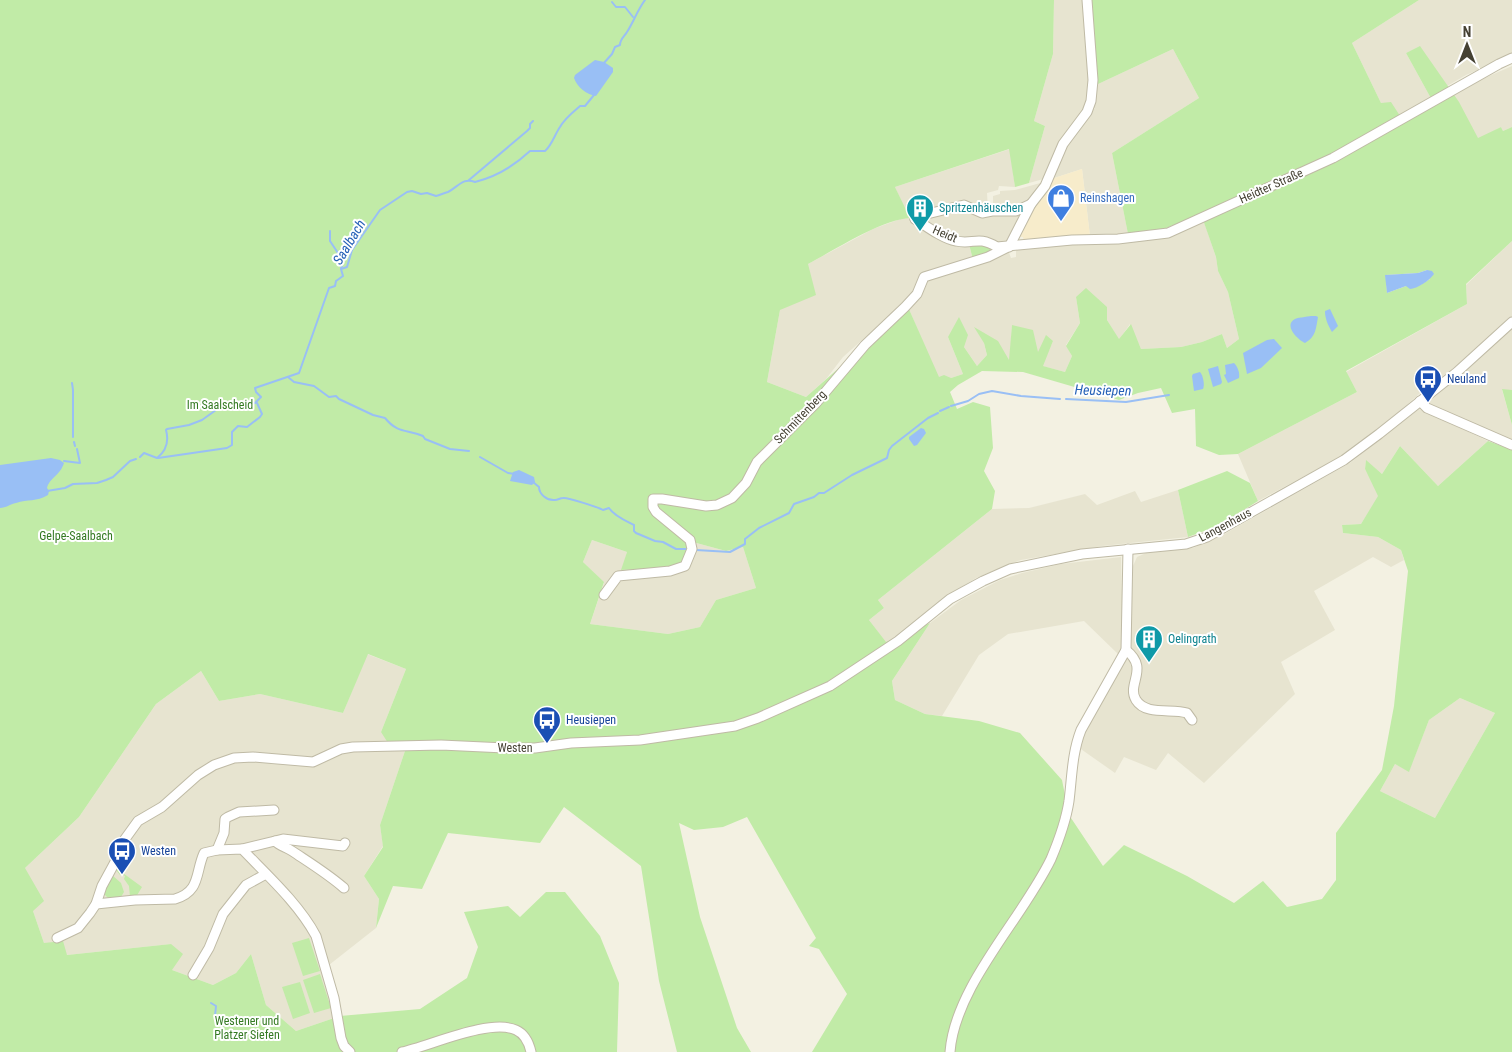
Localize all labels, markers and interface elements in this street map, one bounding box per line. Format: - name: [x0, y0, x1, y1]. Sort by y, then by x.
- north arrow: [1442, 20, 1492, 70]
- text: N: [1463, 24, 1471, 40]
- street label: Heidter Straße: [1237, 166, 1305, 206]
- shop icon: Reinshagen: [1046, 183, 1076, 222]
- place label: Reinshagen: [1080, 191, 1135, 205]
- building icon: Spritzenhäuschen: [905, 193, 935, 232]
- place label: Spritzenhäuschen: [939, 201, 1023, 215]
- water label: Saalbach: [329, 217, 369, 267]
- street label: Heidt: [931, 223, 960, 246]
- bus stop icon: Neuland: [1413, 364, 1443, 403]
- place label: Neuland: [1447, 372, 1486, 386]
- water label: Heusiepen: [1075, 382, 1131, 398]
- street label: Schmittenberg: [771, 387, 829, 447]
- park label: Im Saalscheid: [187, 398, 253, 412]
- street label: Langenhaus: [1196, 505, 1254, 545]
- park label: Gelpe-Saalbach: [39, 529, 113, 543]
- building icon: Oelingrath: [1134, 624, 1164, 663]
- place label: Oelingrath: [1168, 632, 1217, 646]
- bus stop icon: Heusiepen: [532, 705, 562, 744]
- place label: Heusiepen: [566, 713, 616, 727]
- street label: Westen: [497, 741, 533, 755]
- bus stop icon: Westen: [107, 836, 137, 875]
- place label: Westen: [141, 844, 176, 858]
- park label: Westener und Platzer Siefen: [214, 1014, 280, 1042]

